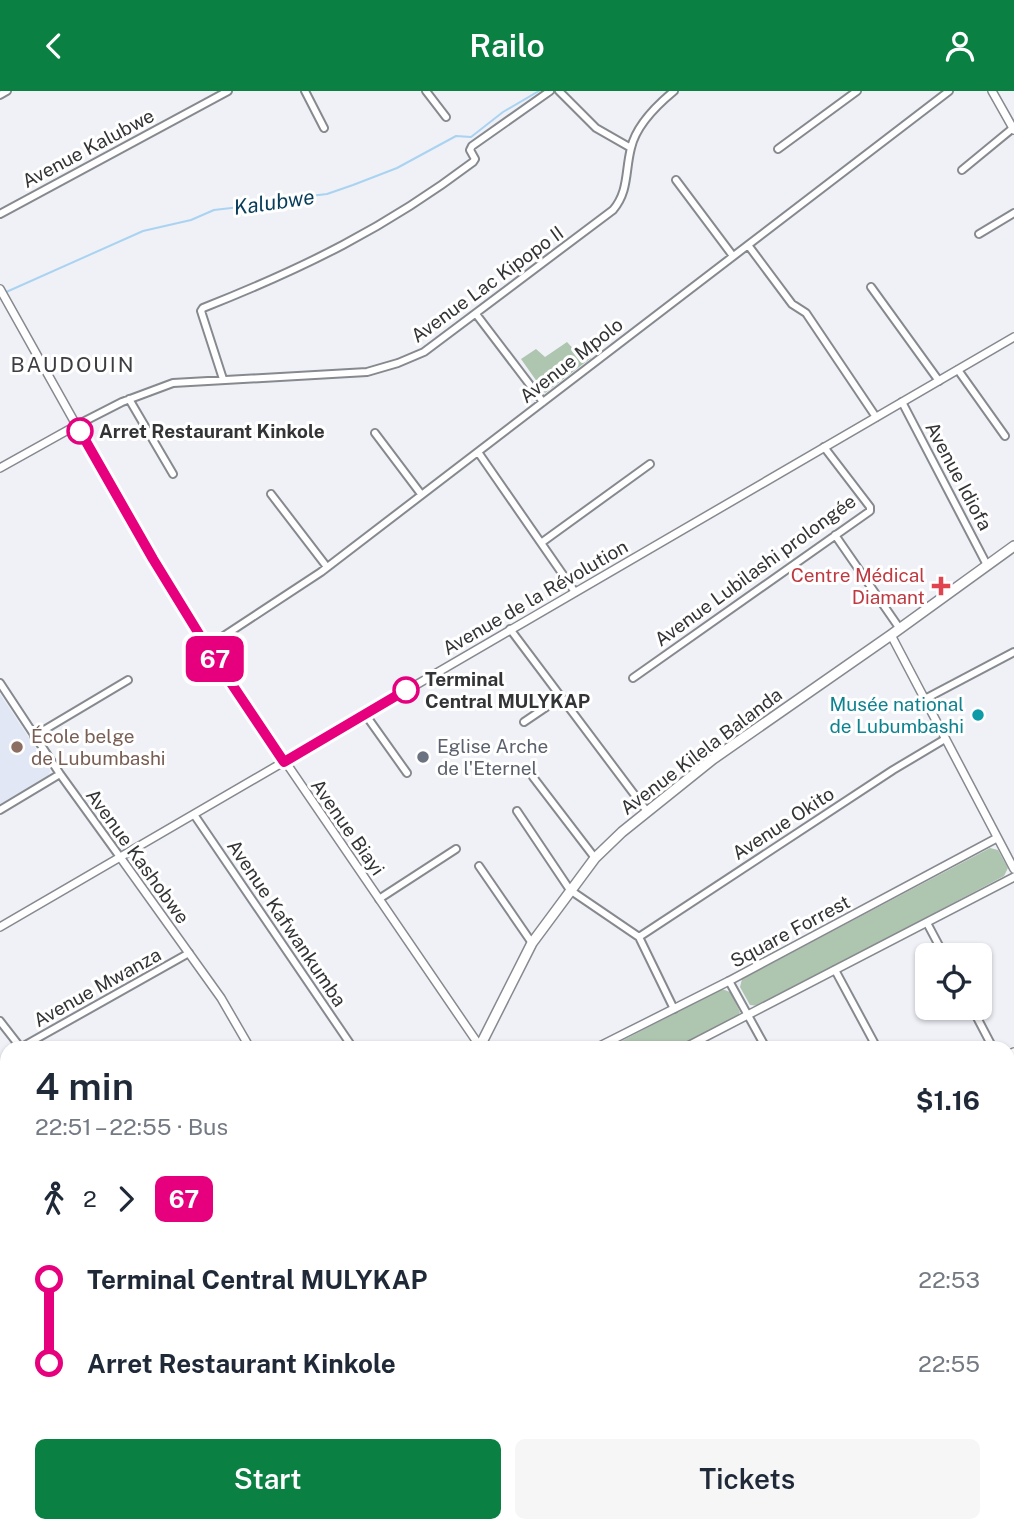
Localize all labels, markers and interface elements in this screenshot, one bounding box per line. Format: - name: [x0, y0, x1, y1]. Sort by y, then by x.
- icon: back: [35, 27, 73, 65]
- text: Railo: [469, 27, 545, 64]
- icon: person: [941, 27, 979, 65]
- street label: Avenue Kalubwe: [18, 104, 158, 192]
- water label: Kalubwe: [232, 184, 316, 220]
- street label: Avenue Lac Kipopo II: [407, 221, 567, 347]
- street label: Avenue Mpolo: [515, 313, 627, 407]
- district label: BAUDOUIN: [10, 352, 136, 377]
- marker: Arret Restaurant Kinkole: [67, 418, 93, 444]
- street label: Avenue Idiofa: [921, 418, 997, 534]
- place label: Arret Restaurant Kinkole: [99, 420, 325, 442]
- street label: Avenue Lubilashi prolongée: [650, 490, 860, 650]
- street label: Avenue de la Révolution: [438, 535, 632, 659]
- place label: Centre Médical Diamant: [791, 564, 925, 608]
- marker: Centre Médical Diamant: [931, 576, 951, 596]
- line badge: 67: [184, 636, 246, 682]
- text: 67: [200, 645, 230, 673]
- place label: Terminal Central MULYKAP: [425, 668, 590, 712]
- marker: Terminal Central MULYKAP: [393, 677, 419, 703]
- street label: Avenue Kilela Balanda: [616, 683, 786, 819]
- place label: Musée national de Lubumbashi: [829, 693, 964, 737]
- marker: Musée national de Lubumbashi: [970, 707, 986, 723]
- place label: École belge de Lubumbashi: [31, 725, 166, 769]
- place label: Eglise Arche de l'Eternel: [437, 735, 548, 779]
- marker: École belge de Lubumbashi: [9, 739, 25, 755]
- marker: Eglise Arche de l'Eternel: [415, 749, 431, 765]
- street label: Avenue Biayi: [307, 775, 389, 879]
- street label: Avenue Okito: [728, 782, 838, 864]
- street label: Avenue Kashobwe: [82, 784, 194, 928]
- street label: Avenue Kafwankumba: [223, 836, 351, 1010]
- street label: Square Forrest: [727, 890, 853, 972]
- street label: Avenue Mwanza: [29, 943, 165, 1031]
- map controls: [915, 943, 992, 1020]
- button: locate: [915, 943, 992, 1020]
- text: 4 min: [35, 1064, 134, 1109]
- text: $1.16: [916, 1085, 980, 1116]
- text: 22:51 – 22:55 · Bus: [35, 1113, 228, 1140]
- icon: walk: [35, 1180, 73, 1218]
- icon: forward: [107, 1180, 145, 1218]
- text: 2: [83, 1185, 97, 1212]
- text: 67: [169, 1185, 199, 1213]
- text: Terminal Central MULYKAP: [87, 1264, 428, 1295]
- text: 22:53: [918, 1266, 980, 1293]
- text: Arret Restaurant Kinkole: [87, 1348, 396, 1379]
- text: 22:55: [918, 1350, 980, 1377]
- button: Start: [35, 1439, 501, 1519]
- button: Tickets: [515, 1439, 980, 1519]

